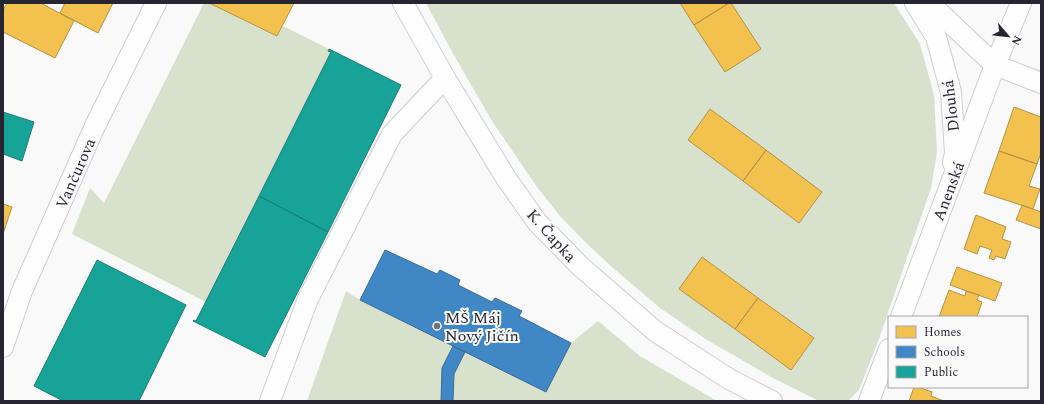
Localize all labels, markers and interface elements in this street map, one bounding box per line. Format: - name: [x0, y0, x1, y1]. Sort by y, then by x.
- north arrow: [988, 16, 1028, 56]
- text: N: [1007, 33, 1026, 48]
- street label: Dlouhá: [936, 79, 966, 133]
- street label: Vančurova: [50, 134, 102, 213]
- street label: Anenská: [927, 158, 971, 225]
- street label: K. Čapka: [521, 204, 582, 268]
- place label: MŠ Máj Nový Jičín: [445, 306, 519, 348]
- legend: [888, 316, 1028, 388]
- marker: MŠ Máj Nový Jičín: [432, 321, 442, 331]
- text: Homes: [924, 323, 962, 342]
- text: Schools: [924, 343, 965, 362]
- text: Public: [924, 363, 958, 382]

